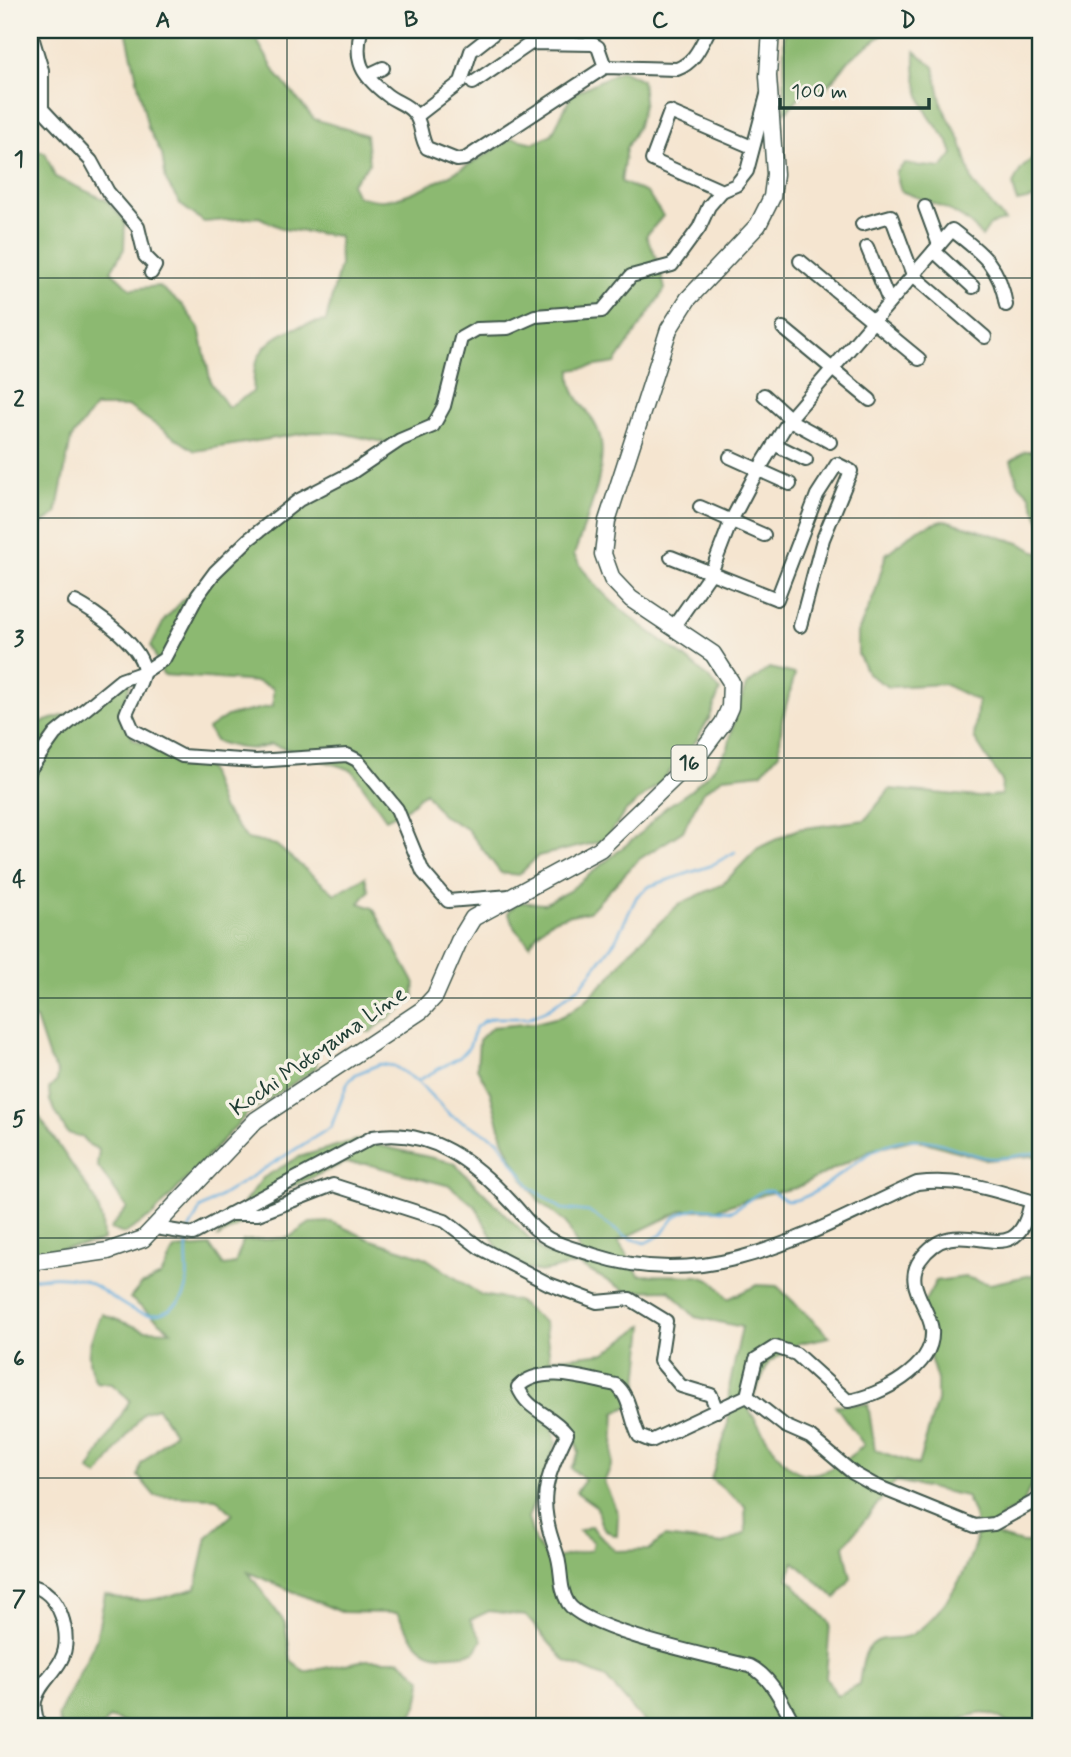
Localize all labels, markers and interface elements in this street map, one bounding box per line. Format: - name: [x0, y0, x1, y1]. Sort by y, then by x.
- text: A: [155, 6, 171, 36]
- text: B: [404, 6, 419, 36]
- text: C: [652, 6, 669, 36]
- text: D: [900, 6, 916, 36]
- scale bar: [780, 66, 929, 110]
- text: 100 m: [791, 78, 847, 106]
- text: 1: [14, 145, 24, 175]
- text: 2: [13, 385, 25, 415]
- text: 3: [14, 625, 25, 655]
- road number: 16: [672, 746, 706, 780]
- text: 4: [12, 865, 26, 895]
- street label: Kochi Motoyama Line: [225, 980, 413, 1124]
- text: 5: [12, 1105, 26, 1135]
- text: 6: [13, 1345, 25, 1375]
- text: 7: [12, 1585, 26, 1615]

